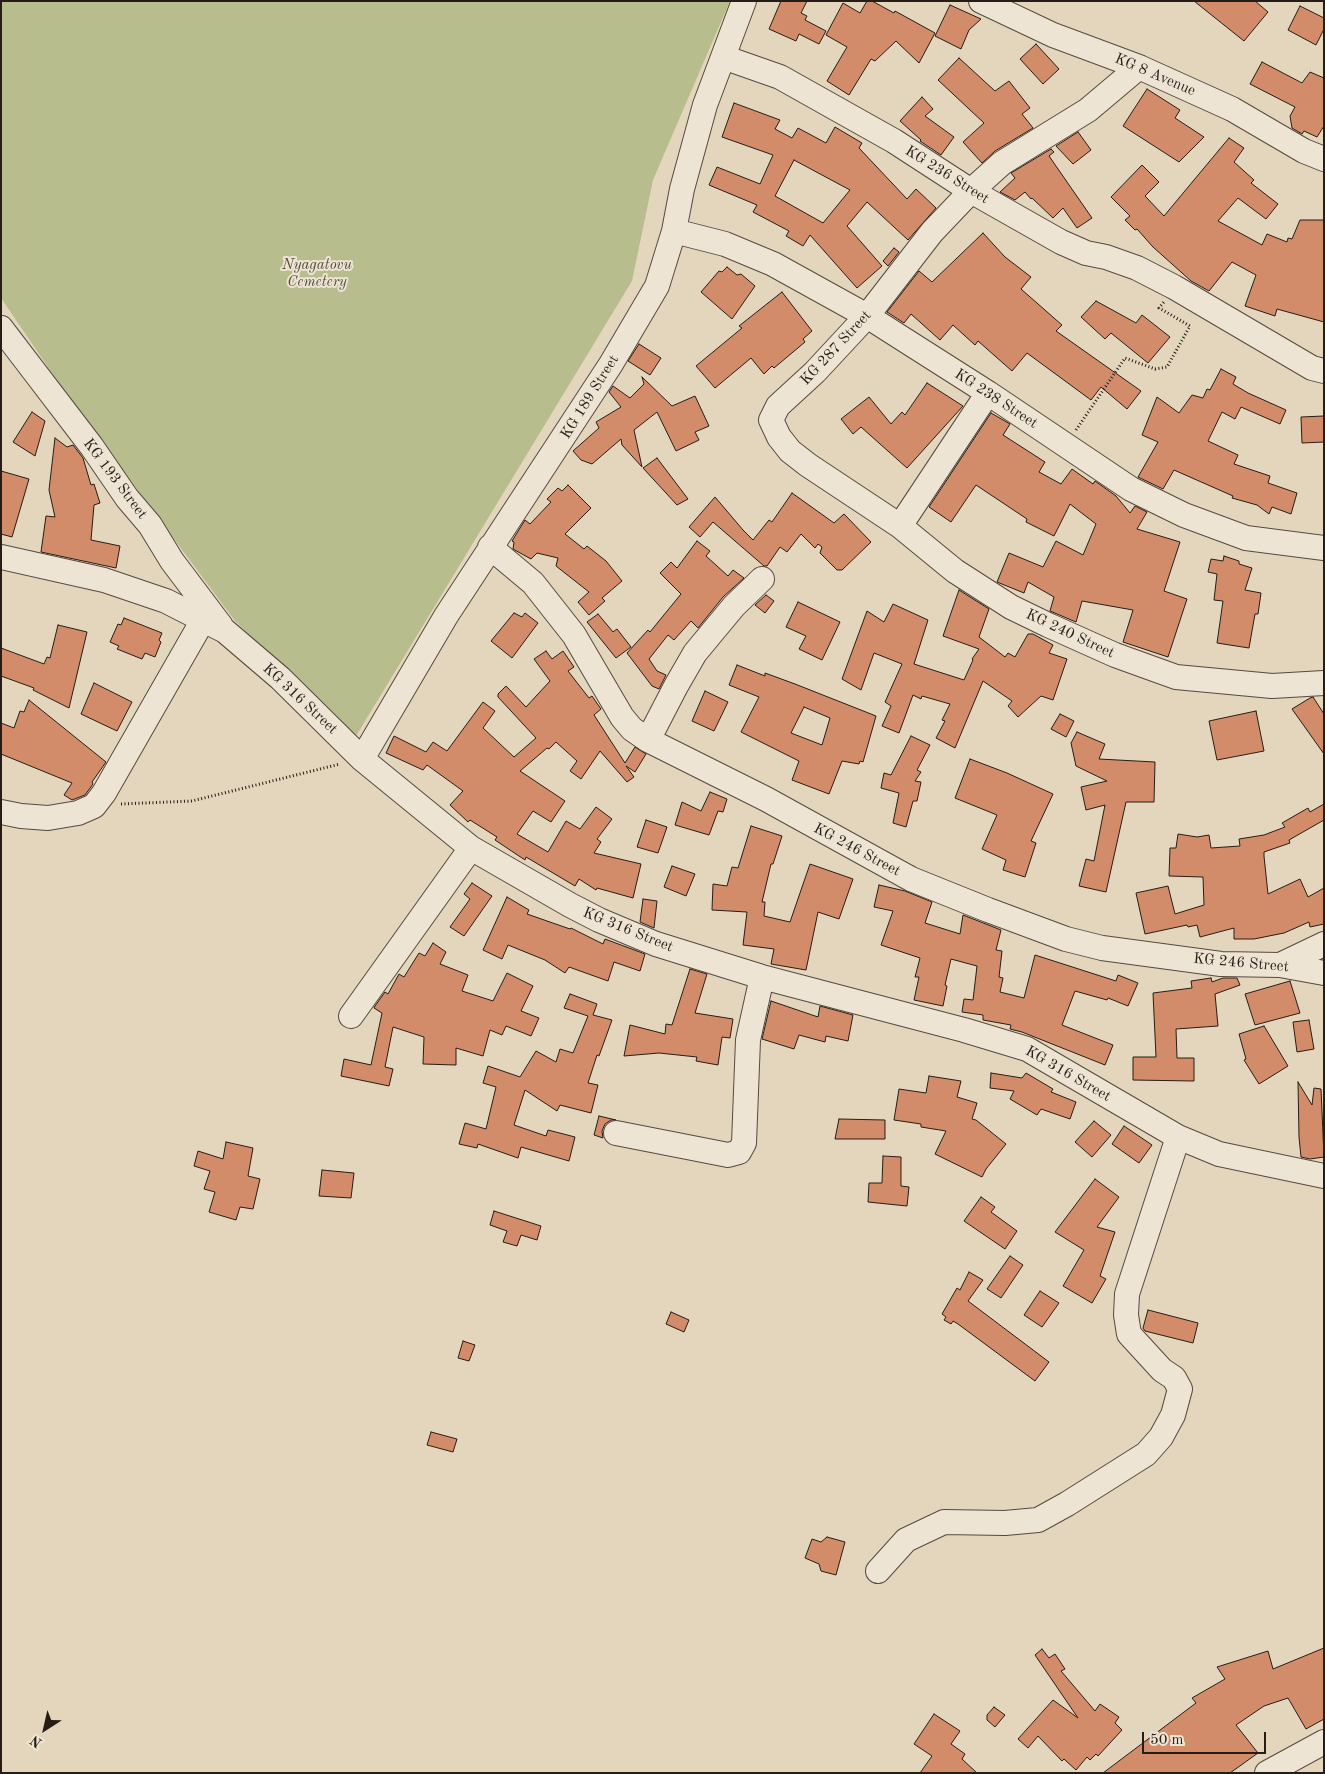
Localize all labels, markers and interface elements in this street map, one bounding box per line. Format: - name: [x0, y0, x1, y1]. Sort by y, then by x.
- street label: KG 8 Avenue: [1112, 50, 1198, 100]
- street label: KG 236 Street: [902, 142, 992, 208]
- park label: Nyagatovu Cemetery: [282, 256, 352, 291]
- street label: KG 287 Street: [797, 307, 875, 389]
- street label: KG 189 Street: [557, 352, 623, 442]
- street label: KG 238 Street: [951, 365, 1041, 433]
- street label: KG 193 Street: [79, 435, 151, 523]
- street label: KG 240 Street: [1023, 606, 1117, 662]
- street label: KG 316 Street: [259, 660, 341, 738]
- street label: KG 246 Street: [810, 820, 904, 880]
- street label: KG 316 Street: [580, 904, 676, 956]
- street label: KG 246 Street: [1193, 950, 1289, 976]
- street label: KG 316 Street: [1022, 1042, 1114, 1106]
- north arrow: [20, 1704, 70, 1754]
- scale bar: [1145, 1722, 1269, 1754]
- text: N: [28, 1732, 45, 1750]
- text: 50 m: [1150, 1733, 1184, 1748]

